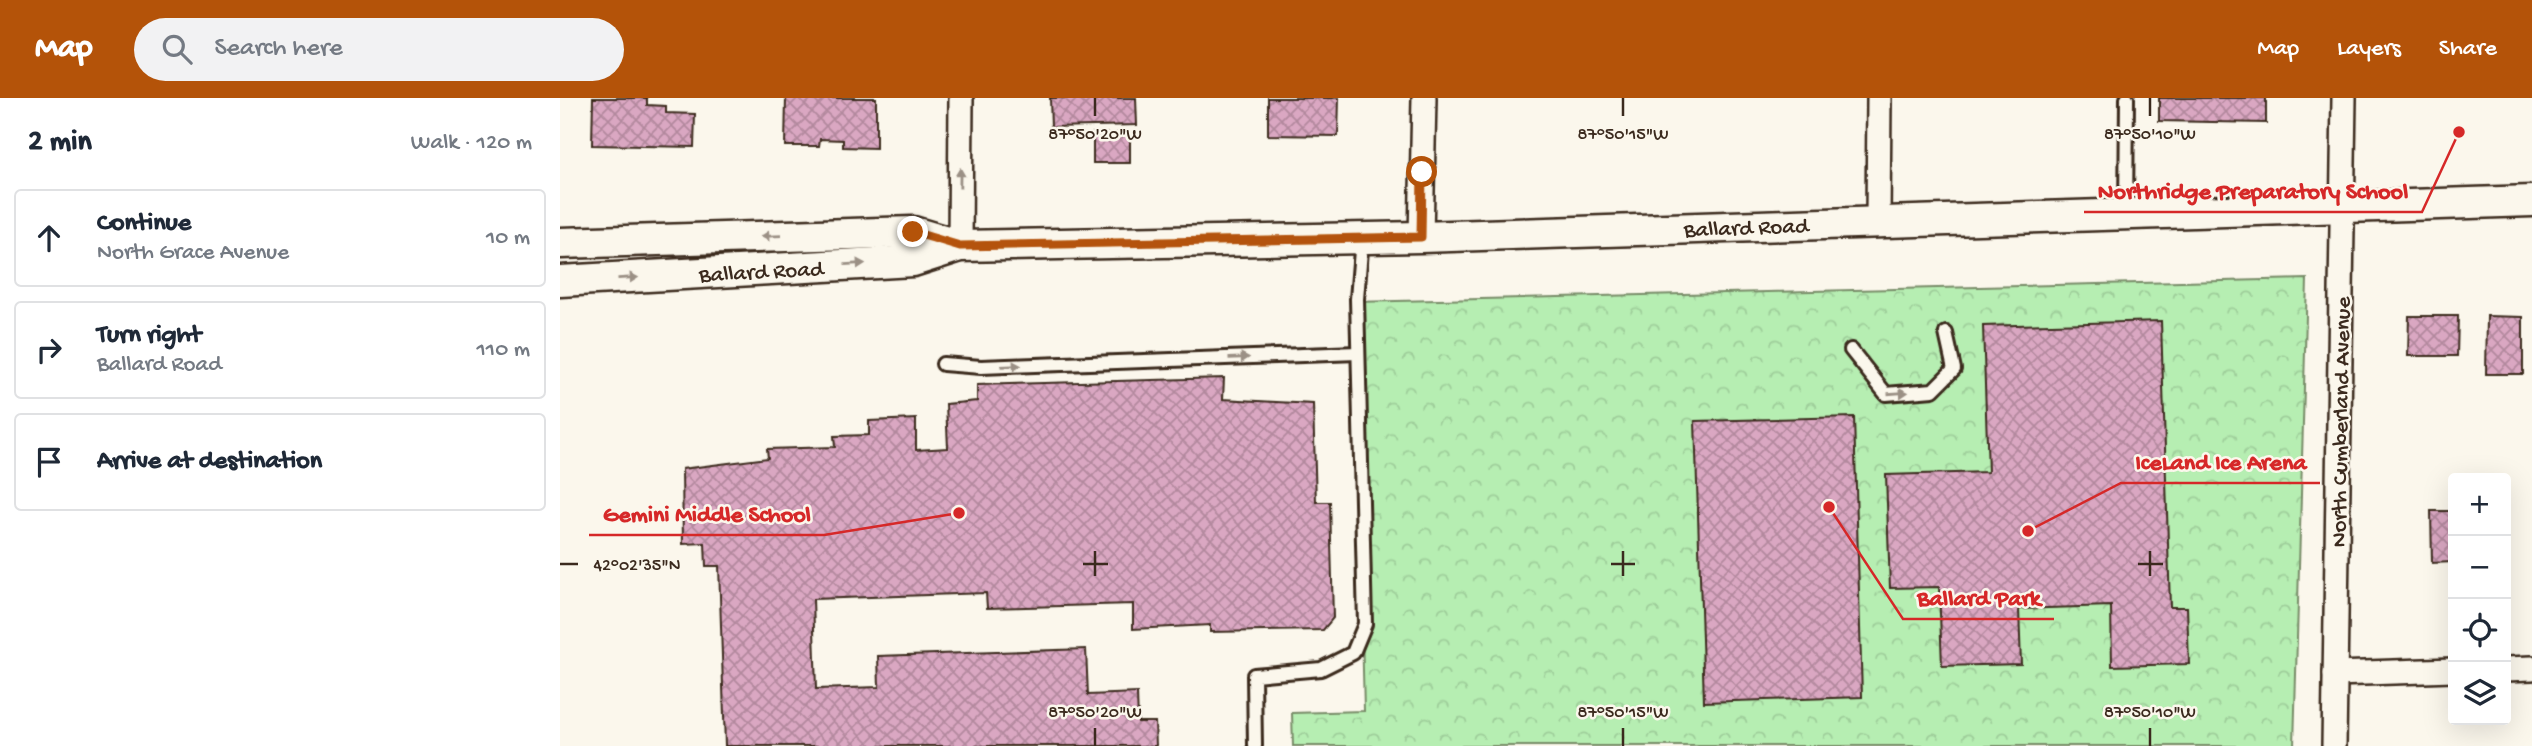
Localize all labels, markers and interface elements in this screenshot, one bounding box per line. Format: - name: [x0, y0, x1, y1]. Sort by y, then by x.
- search box: [134, 18, 624, 81]
- text: Map: [35, 30, 92, 68]
- icon: search: [158, 30, 196, 68]
- text: Search here: [214, 34, 343, 65]
- text: Map: [2257, 35, 2299, 64]
- text: Layers: [2337, 35, 2401, 64]
- text: Share: [2439, 35, 2497, 64]
- text: 87°50'20"W: [1048, 125, 1142, 146]
- text: 87°50'15"W: [1577, 125, 1669, 146]
- text: 87°50'10"W: [2104, 125, 2196, 146]
- text: 2 min: [28, 126, 92, 161]
- text: Walk · 120 m: [411, 130, 532, 157]
- route start: [1406, 156, 1437, 187]
- one-way arrow: [955, 166, 966, 188]
- callout: Northridge Preparatory School: [2084, 167, 2422, 212]
- text: Northridge Preparatory School: [2098, 179, 2408, 208]
- text: Continue: [97, 209, 191, 240]
- street label: Ballard Road: [1682, 214, 1810, 245]
- route end: [897, 216, 928, 247]
- icon: ahead: [30, 219, 68, 257]
- text: 10 m: [486, 225, 530, 252]
- one-way arrow: [760, 231, 782, 242]
- text: North Grace Avenue: [97, 240, 289, 267]
- street label: Ballard Road: [697, 257, 826, 290]
- one-way arrow: [844, 258, 866, 269]
- one-way arrow: [617, 272, 639, 283]
- street label: North Cumberland Avenue: [2327, 295, 2358, 548]
- text: Turn right: [97, 321, 201, 352]
- icon: right: [30, 331, 68, 369]
- text: 110 m: [477, 337, 530, 364]
- text: Ballard Road: [97, 352, 222, 379]
- one-way arrow: [1228, 352, 1250, 363]
- one-way arrow: [1001, 360, 1023, 371]
- one-way arrow: [1887, 387, 1909, 398]
- callout: IceLand Ice Arena: [2121, 438, 2320, 483]
- icon: arrive: [30, 443, 68, 481]
- text: Arrive at destination: [97, 447, 322, 478]
- text: IceLand Ice Arena: [2135, 450, 2308, 479]
- map controls: [2448, 473, 2511, 725]
- button: +: [2448, 473, 2511, 536]
- callout: Gemini Middle School: [589, 490, 824, 535]
- text: Gemini Middle School: [603, 502, 811, 531]
- button: −: [2448, 536, 2511, 599]
- text: 42°02'35"N: [593, 556, 681, 577]
- callout: Ballard Park: [1903, 574, 2054, 619]
- text: Ballard Park: [1916, 586, 2044, 615]
- button: locate: [2448, 599, 2511, 662]
- button: layers: [2448, 662, 2511, 725]
- text: 87°50'20"W: [1048, 703, 1142, 724]
- text: 87°50'15"W: [1577, 703, 1669, 724]
- text: 87°50'10"W: [2104, 703, 2196, 724]

